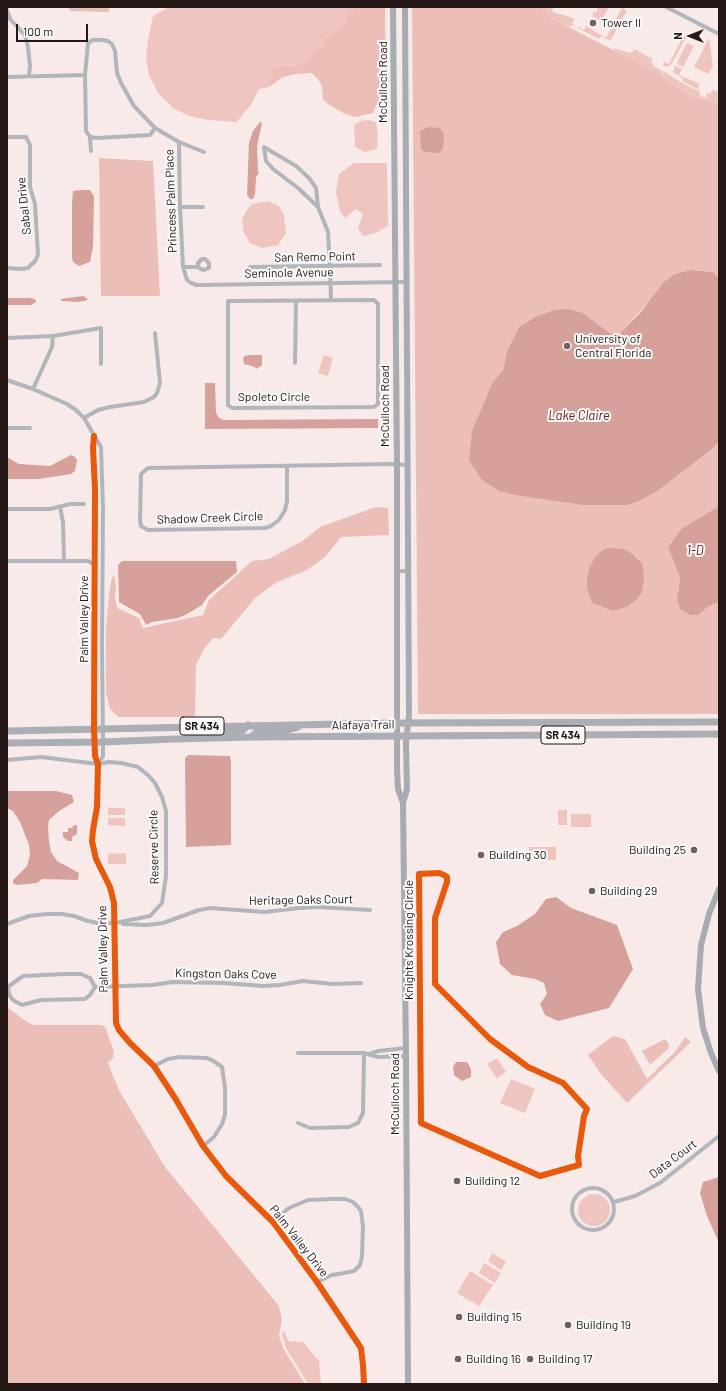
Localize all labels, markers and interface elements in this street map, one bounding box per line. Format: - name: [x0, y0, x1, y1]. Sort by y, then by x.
- scale bar: [18, 16, 90, 42]
- place label: Tower II: [601, 16, 641, 30]
- north arrow: [670, 16, 710, 56]
- marker: Tower II: [588, 18, 598, 28]
- text: 100 m: [23, 24, 53, 38]
- text: N: [671, 32, 684, 40]
- street label: McCulloch Road: [376, 41, 390, 123]
- street label: Princess Palm Place: [162, 149, 180, 253]
- street label: Sabal Drive: [14, 177, 34, 235]
- street label: San Remo Point: [274, 249, 356, 265]
- street label: Seminole Avenue: [244, 265, 334, 281]
- place label: University of Central Florida: [575, 332, 651, 360]
- marker: University of Central Florida: [562, 341, 572, 351]
- street label: McCulloch Road: [378, 365, 392, 447]
- street label: Spoleto Circle: [238, 390, 310, 404]
- water label: Lake Claire: [548, 408, 610, 424]
- street label: Shadow Creek Circle: [157, 509, 263, 527]
- water label: 1-D: [686, 543, 704, 559]
- street label: Palm Valley Drive: [77, 575, 91, 663]
- road number: SR 434: [180, 717, 224, 735]
- street label: Alafaya Trail: [332, 717, 394, 733]
- road number: SR 434: [541, 726, 585, 744]
- street label: Reserve Circle: [146, 809, 162, 885]
- place label: Building 25: [629, 843, 686, 857]
- marker: Building 25: [689, 845, 699, 855]
- place label: Building 30: [489, 848, 546, 862]
- marker: Building 30: [476, 850, 486, 860]
- street label: Knights Krossing Circle: [402, 880, 416, 1000]
- place label: Building 29: [600, 884, 657, 898]
- marker: Building 29: [587, 886, 597, 896]
- street label: Heritage Oaks Court: [249, 892, 353, 908]
- street label: Palm Valley Drive: [95, 905, 111, 993]
- street label: Kingston Oaks Cove: [175, 966, 277, 982]
- street label: McCulloch Road: [388, 1053, 402, 1135]
- street label: Data Court: [647, 1137, 699, 1181]
- place label: Building 12: [465, 1174, 520, 1188]
- marker: Building 12: [452, 1176, 462, 1186]
- street label: Palm Valley Drive: [266, 1202, 332, 1280]
- place label: Building 15: [467, 1310, 522, 1324]
- marker: Building 15: [454, 1312, 464, 1322]
- place label: Building 19: [576, 1318, 631, 1332]
- marker: Building 19: [563, 1320, 573, 1330]
- place label: Building 16: [466, 1352, 521, 1366]
- place label: Building 17: [538, 1352, 592, 1366]
- marker: Building 16: [453, 1354, 463, 1364]
- marker: Building 17: [525, 1354, 535, 1364]

